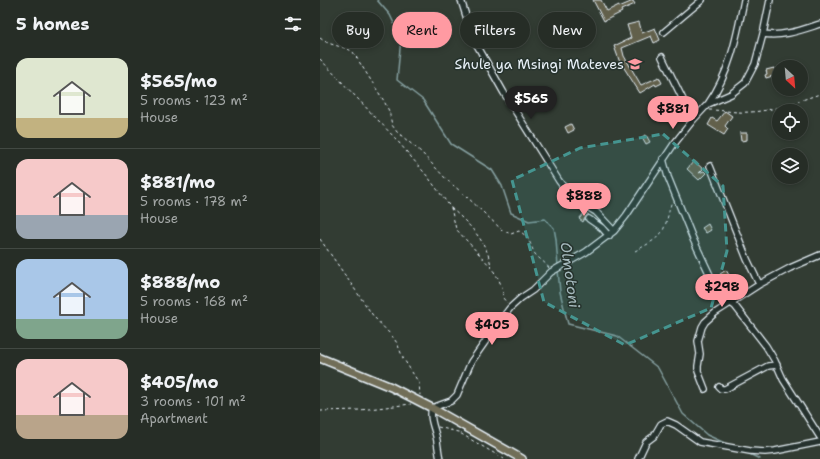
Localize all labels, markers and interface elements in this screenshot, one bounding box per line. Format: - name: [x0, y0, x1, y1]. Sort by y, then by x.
- chip: Buy: [332, 12, 384, 48]
- chip: Rent: [392, 12, 452, 48]
- chip: Filters: [460, 12, 530, 48]
- chip: New: [538, 12, 596, 48]
- text: 5 homes: [16, 13, 89, 35]
- icon: filters: [282, 13, 304, 35]
- place label: Shule ya Msingi Mateves: [455, 55, 624, 73]
- school or university icon: Shule ya Msingi Mateves: [627, 56, 643, 72]
- north arrow: [772, 60, 808, 96]
- map controls: [772, 60, 808, 184]
- text: $565/mo: [140, 70, 217, 92]
- icon: home: [48, 74, 96, 122]
- pin: $565: [507, 86, 555, 120]
- text: $565: [514, 90, 548, 107]
- text: 5 rooms · 123 m²: [140, 92, 248, 109]
- pin: $881: [649, 96, 697, 130]
- text: $881: [657, 100, 689, 117]
- button: locate: [772, 104, 808, 140]
- text: House: [140, 109, 178, 126]
- button: layers: [772, 148, 808, 184]
- text: $881/mo: [140, 171, 215, 193]
- icon: home: [48, 175, 96, 223]
- pin: $888: [560, 183, 608, 217]
- text: $888: [566, 187, 602, 204]
- text: 5 rooms · 178 m²: [140, 193, 248, 210]
- text: House: [140, 210, 178, 227]
- water label: Olmotoni: [555, 241, 585, 310]
- text: $888/mo: [140, 271, 220, 293]
- pin: $298: [698, 274, 746, 308]
- icon: home: [48, 275, 96, 323]
- text: $298: [704, 278, 740, 295]
- text: 5 rooms · 168 m²: [140, 293, 248, 310]
- text: House: [140, 310, 178, 327]
- pin: $405: [468, 312, 516, 346]
- text: $405: [474, 316, 510, 333]
- text: $405/mo: [140, 371, 219, 393]
- icon: home: [48, 375, 96, 423]
- text: 3 rooms · 101 m²: [140, 393, 246, 410]
- text: Apartment: [140, 410, 208, 427]

